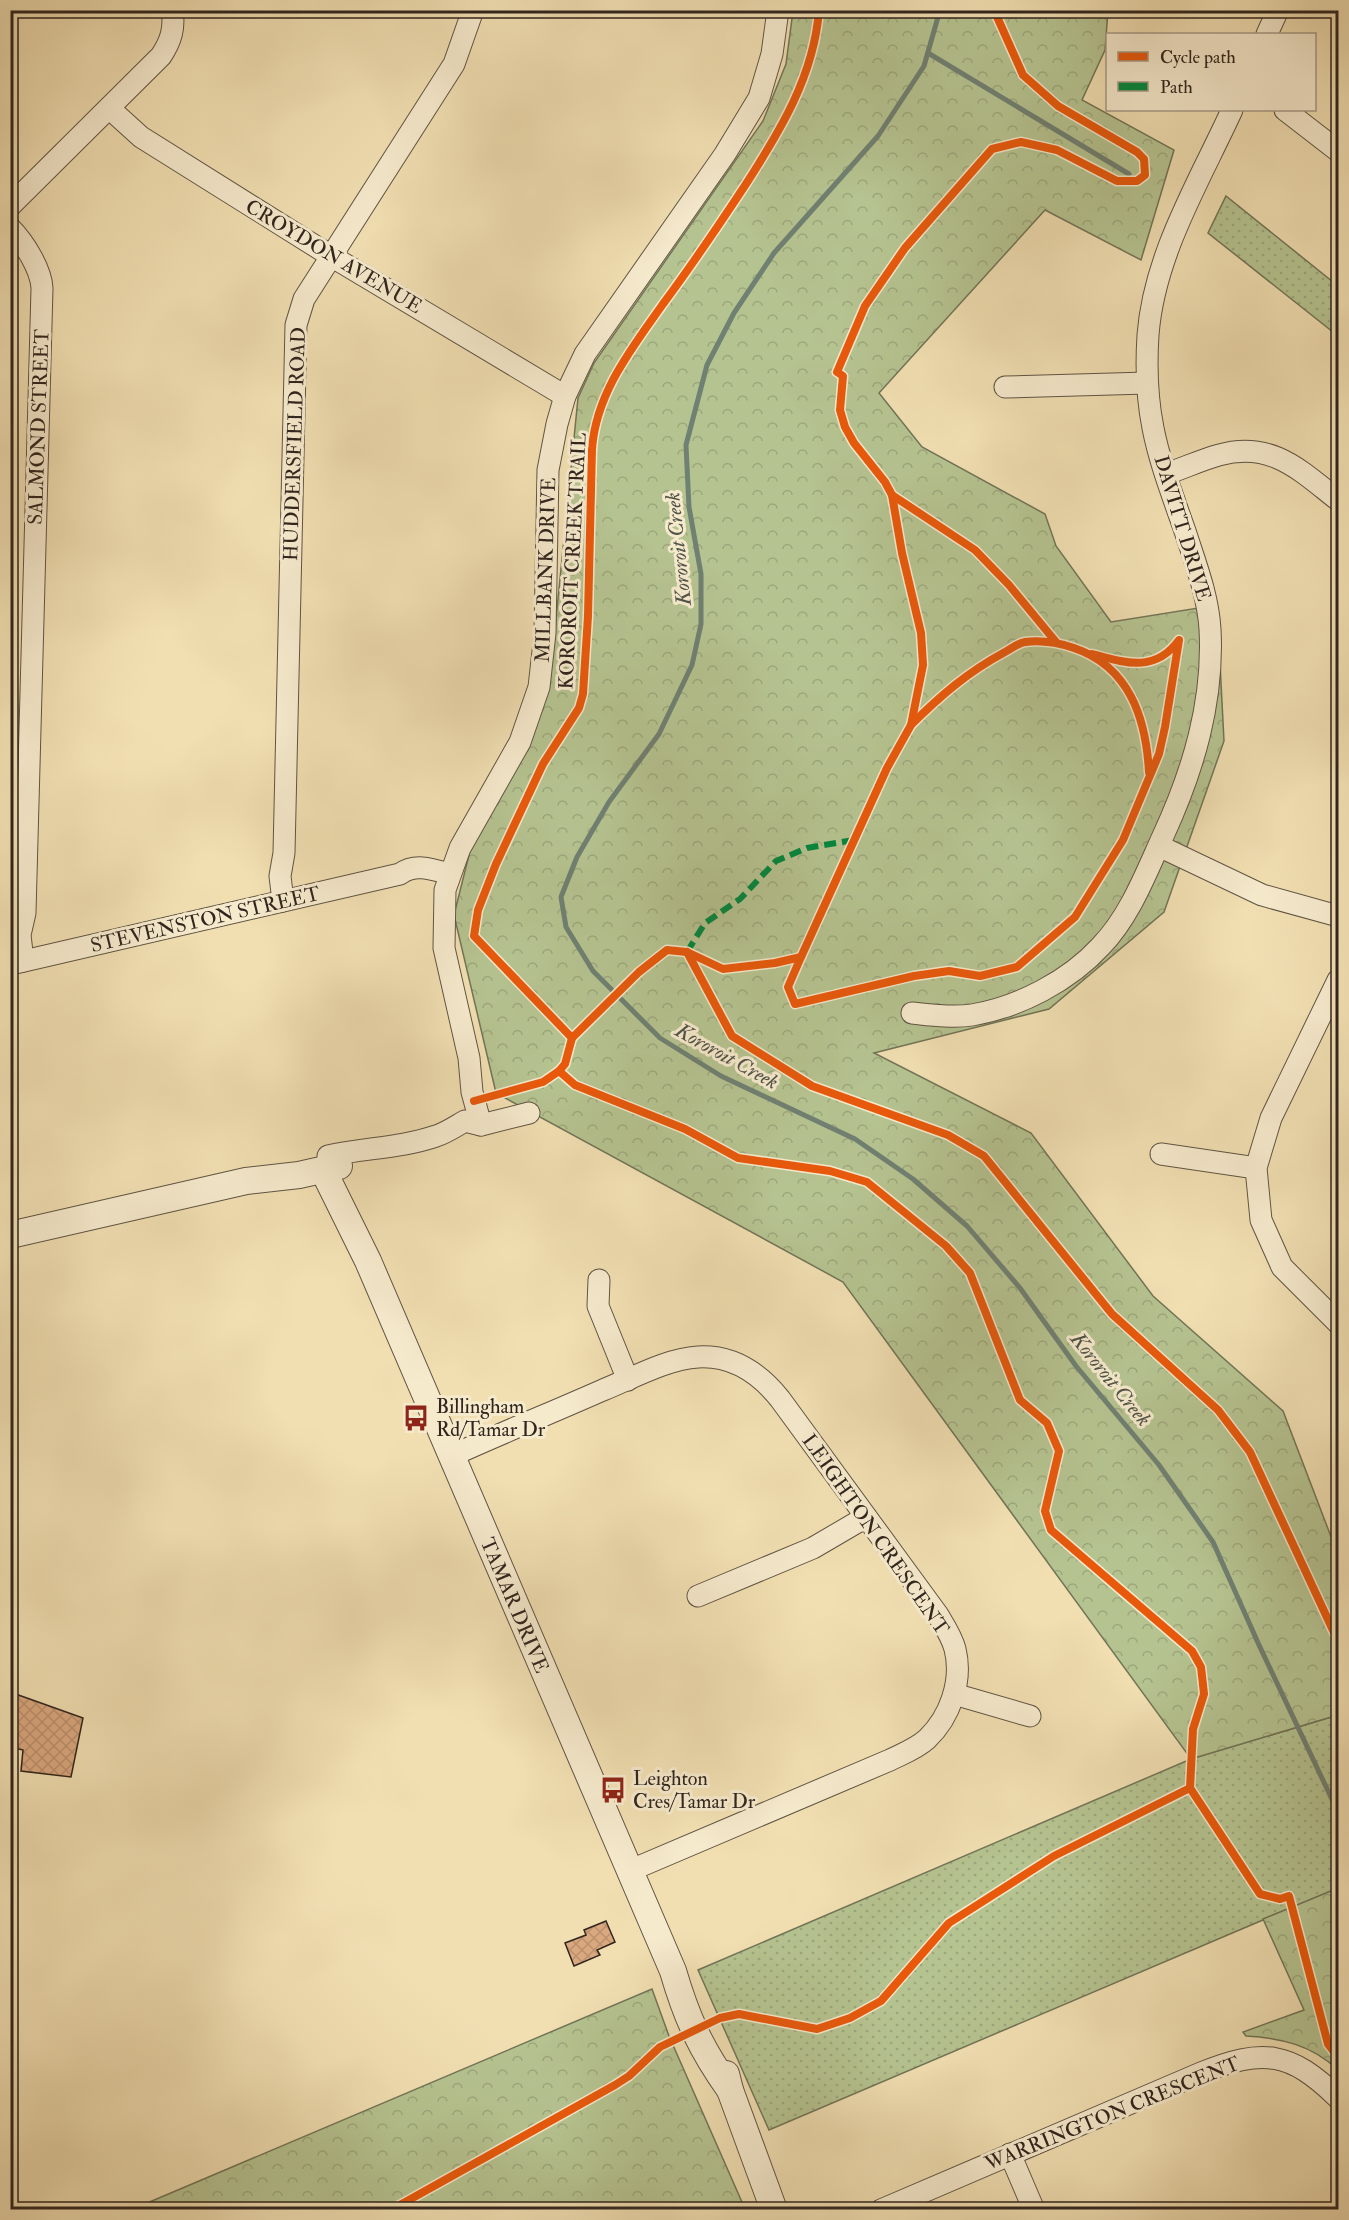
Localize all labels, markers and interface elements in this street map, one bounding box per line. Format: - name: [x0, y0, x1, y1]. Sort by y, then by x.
- legend: [1106, 33, 1316, 111]
- text: Cycle path: [1160, 46, 1236, 69]
- text: Path: [1160, 76, 1193, 99]
- street label: CROYDON AVENUE: [241, 194, 427, 319]
- street label: HUDDERSFIELD ROAD: [278, 327, 311, 561]
- street label: SALMOND STREET: [23, 329, 54, 525]
- street label: KOROROIT CREEK TRAIL: [553, 432, 592, 690]
- street label: DAVITT DRIVE: [1149, 452, 1217, 604]
- street label: MILLBANK DRIVE: [530, 477, 561, 663]
- water label: Kororoit Creek: [659, 491, 698, 608]
- street label: STEVENSTON STREET: [88, 881, 322, 958]
- water label: Kororoit Creek: [670, 1017, 783, 1096]
- water label: Kororoit Creek: [1064, 1326, 1157, 1432]
- place label: Billingham Rd/Tamar Dr: [436, 1394, 546, 1442]
- bus stop icon: Billingham Rd/Tamar Dr: [401, 1403, 431, 1433]
- street label: LEIGHTON CRESCENT: [797, 1429, 955, 1640]
- street label: TAMAR DRIVE: [475, 1534, 554, 1677]
- place label: Leighton Cres/Tamar Dr: [633, 1766, 756, 1814]
- bus stop icon: Leighton Cres/Tamar Dr: [598, 1775, 628, 1805]
- street label: WARRINGTON CRESCENT: [980, 2051, 1243, 2176]

